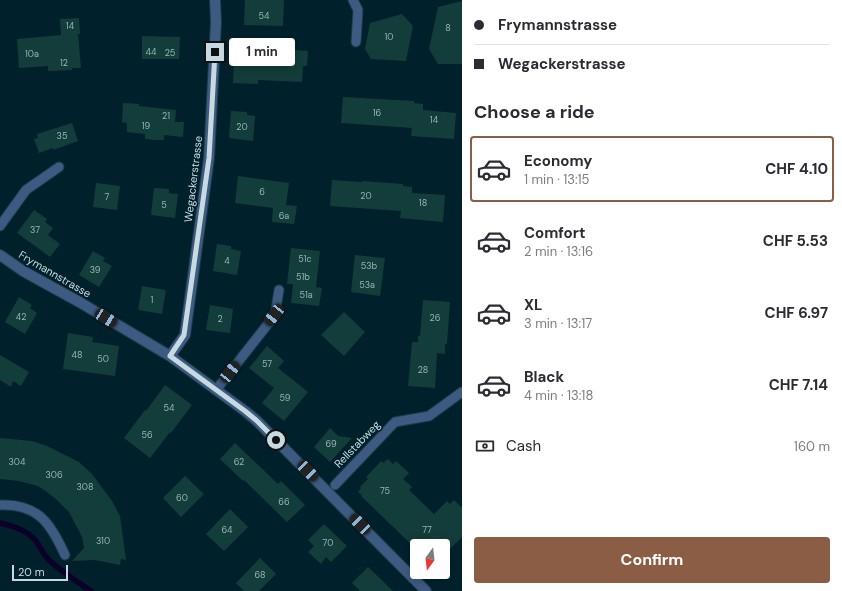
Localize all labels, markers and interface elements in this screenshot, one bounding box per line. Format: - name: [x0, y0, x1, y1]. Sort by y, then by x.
- house number: 54: [259, 10, 270, 22]
- text: Frymannstrasse: [498, 15, 617, 35]
- house number: 14: [66, 20, 75, 32]
- house number: 8: [445, 22, 451, 34]
- house number: 10: [385, 31, 393, 43]
- callout: 1 min: [229, 38, 295, 66]
- route end: [206, 43, 224, 61]
- text: 1 min: [246, 43, 278, 60]
- house number: 44: [146, 46, 157, 58]
- house number: 25: [165, 47, 175, 59]
- house number: 10a: [25, 48, 39, 60]
- text: Wegackerstrasse: [498, 54, 626, 74]
- house number: 12: [60, 57, 68, 69]
- text: Choose a ride: [474, 100, 595, 124]
- house number: 16: [373, 107, 382, 119]
- house number: 21: [162, 110, 170, 122]
- house number: 14: [430, 114, 439, 126]
- house number: 19: [142, 120, 151, 132]
- house number: 20: [236, 121, 248, 133]
- house number: 35: [57, 130, 67, 142]
- street label: Wegackerstrasse: [181, 135, 205, 223]
- icon: car: [476, 151, 512, 187]
- text: Economy: [524, 151, 592, 171]
- text: CHF 4.10: [765, 159, 828, 179]
- text: 1 min · 13:15: [524, 171, 590, 188]
- house number: 6: [259, 186, 265, 198]
- house number: 20: [360, 190, 372, 202]
- house number: 7: [105, 191, 110, 203]
- house number: 18: [419, 197, 427, 209]
- house number: 5: [161, 199, 167, 211]
- house number: 6a: [279, 210, 289, 222]
- icon: car: [476, 223, 512, 259]
- text: Comfort: [524, 223, 585, 243]
- house number: 37: [30, 224, 40, 236]
- text: CHF 5.53: [763, 231, 828, 251]
- text: 2 min · 13:16: [524, 243, 593, 260]
- street label: Frymannstrasse: [16, 248, 94, 300]
- house number: 51c: [298, 253, 312, 265]
- house number: 4: [224, 255, 230, 267]
- house number: 53b: [361, 260, 378, 272]
- house number: 39: [90, 264, 101, 276]
- house number: 51b: [296, 271, 310, 283]
- house number: 53a: [359, 279, 375, 291]
- house number: 51a: [299, 289, 313, 301]
- house number: 1: [151, 294, 154, 306]
- icon: car: [476, 295, 512, 331]
- text: XL: [524, 295, 542, 315]
- car: [262, 302, 286, 328]
- text: CHF 6.97: [765, 303, 828, 323]
- car: [93, 307, 119, 329]
- house number: 42: [16, 311, 26, 323]
- house number: 26: [430, 312, 441, 324]
- house number: 2: [217, 313, 223, 325]
- text: 3 min · 13:17: [524, 315, 592, 332]
- house number: 48: [72, 349, 82, 361]
- house number: 50: [97, 353, 109, 365]
- house number: 57: [262, 358, 272, 370]
- car: [218, 359, 242, 385]
- house number: 28: [418, 364, 428, 376]
- icon: car: [476, 367, 512, 403]
- text: Black: [524, 367, 564, 387]
- text: CHF 7.14: [769, 375, 828, 395]
- text: 4 min · 13:18: [524, 387, 593, 404]
- house number: 59: [280, 392, 291, 404]
- house number: 54: [164, 402, 175, 414]
- street label: Rellstabweg: [331, 418, 383, 470]
- house number: 56: [141, 429, 153, 441]
- route start: [267, 431, 285, 449]
- icon: cash: [474, 435, 496, 457]
- text: Cash: [506, 436, 541, 456]
- house number: 69: [325, 438, 337, 450]
- text: 160 m: [794, 438, 830, 455]
- house number: 304: [9, 456, 26, 468]
- house number: 62: [234, 456, 244, 468]
- car: [295, 458, 321, 484]
- house number: 306: [45, 469, 63, 481]
- house number: 308: [77, 481, 93, 493]
- house number: 75: [380, 485, 390, 497]
- house number: 60: [176, 492, 188, 504]
- house number: 66: [278, 496, 290, 508]
- car: [347, 511, 373, 537]
- house number: 64: [221, 524, 233, 536]
- house number: 77: [422, 524, 432, 536]
- house number: 310: [96, 535, 110, 547]
- house number: 70: [323, 537, 333, 549]
- button: Confirm: [474, 537, 830, 583]
- north arrow: [410, 539, 450, 579]
- map controls: [410, 539, 450, 579]
- scale bar: [12, 563, 68, 582]
- text: 20 m: [18, 565, 44, 579]
- house number: 68: [254, 569, 266, 581]

